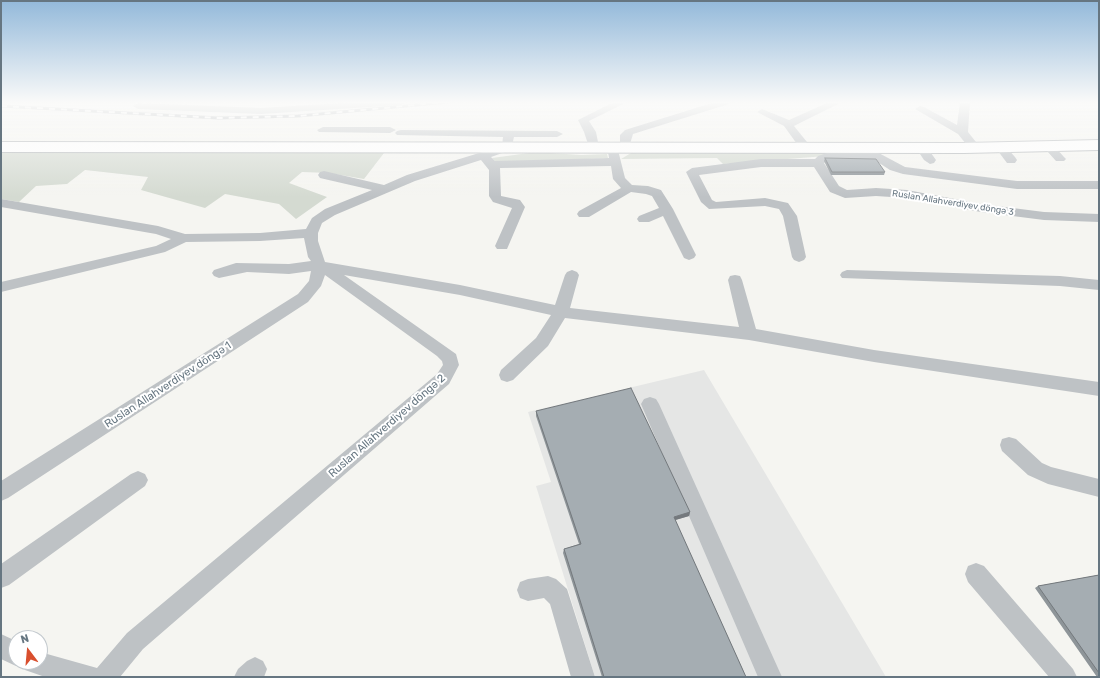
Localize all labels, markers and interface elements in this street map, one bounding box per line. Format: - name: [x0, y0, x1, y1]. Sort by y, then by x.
- street label: Ruslan Allahverdiyev döngə 3: [891, 188, 1015, 218]
- street label: Ruslan Allahverdiyev döngə 1: [102, 339, 234, 431]
- street label: Ruslan Allahverdiyev döngə 2: [326, 372, 448, 480]
- north arrow: [8, 630, 48, 670]
- text: N: [19, 632, 30, 646]

